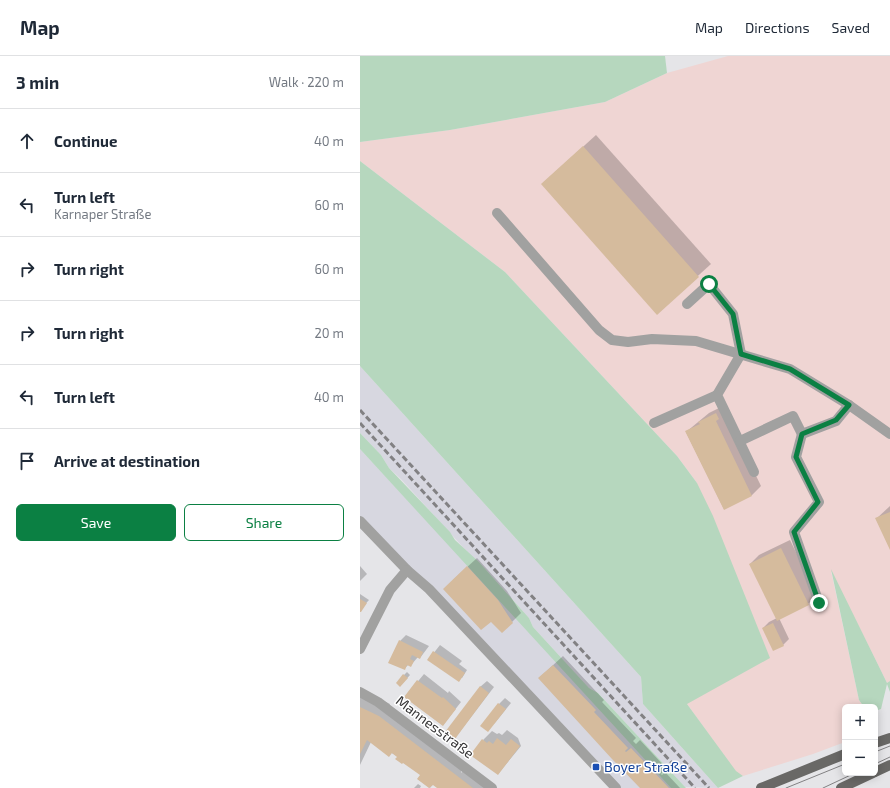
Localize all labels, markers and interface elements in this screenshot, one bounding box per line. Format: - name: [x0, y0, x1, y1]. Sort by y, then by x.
- text: Map: [20, 16, 60, 39]
- text: Map: [695, 19, 723, 36]
- text: Directions: [745, 19, 810, 36]
- text: Saved: [832, 19, 870, 36]
- text: 3 min: [16, 72, 59, 92]
- text: Walk · 220 m: [269, 74, 344, 90]
- icon: ahead: [16, 130, 38, 152]
- text: Continue: [54, 132, 117, 150]
- text: 40 m: [314, 133, 344, 149]
- text: Turn left: [54, 188, 115, 206]
- icon: left: [16, 194, 38, 216]
- text: 60 m: [314, 197, 344, 213]
- text: Karnaper Straße: [54, 206, 151, 222]
- icon: right: [16, 258, 38, 280]
- text: Turn right: [54, 260, 124, 278]
- text: 60 m: [314, 261, 344, 277]
- route start: [700, 275, 718, 293]
- icon: right: [16, 322, 38, 344]
- text: Turn right: [54, 324, 124, 342]
- text: 20 m: [315, 325, 344, 341]
- icon: left: [16, 386, 38, 408]
- text: Turn left: [54, 388, 115, 406]
- text: 40 m: [314, 389, 344, 405]
- icon: arrive: [16, 450, 38, 472]
- text: Arrive at destination: [54, 452, 200, 470]
- button: Save: [16, 504, 176, 541]
- button: Share: [184, 504, 344, 541]
- route end: [810, 594, 828, 612]
- street label: Mannesstraße: [393, 692, 478, 762]
- map controls: [842, 704, 878, 776]
- button: +: [842, 704, 878, 740]
- button: −: [842, 740, 878, 776]
- place label: Boyer Straße: [604, 758, 687, 775]
- marker: Boyer Straße: [591, 762, 601, 772]

